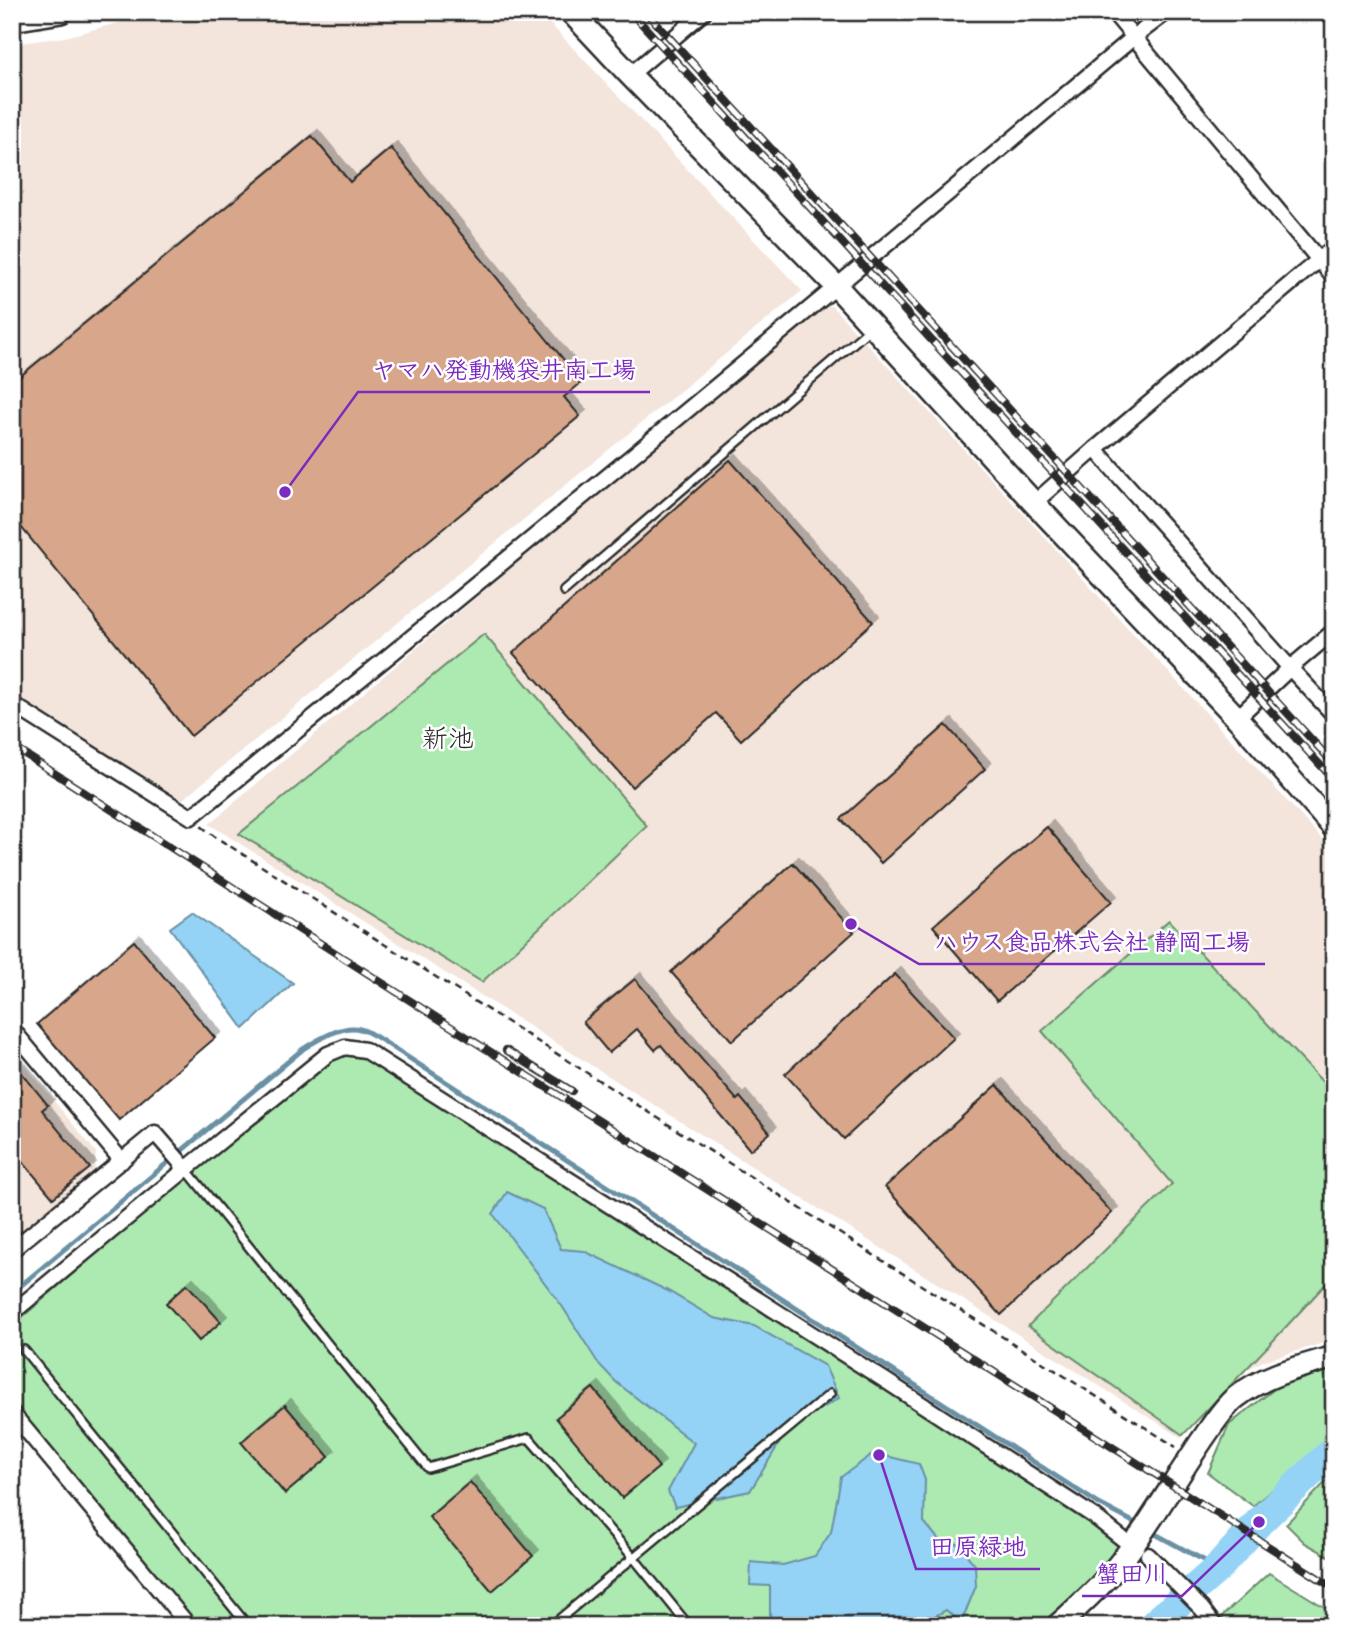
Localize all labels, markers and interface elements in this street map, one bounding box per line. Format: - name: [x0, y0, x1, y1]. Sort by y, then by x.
- callout: ヤマハ発動機袋井南工場: [358, 347, 650, 392]
- text: ヤマハ発動機袋井南工場: [372, 353, 636, 385]
- district label: 新池: [422, 720, 474, 755]
- callout: ハウス食品株式会社 静岡工場: [919, 919, 1265, 964]
- text: ハウス食品株式会社 静岡工場: [934, 925, 1250, 957]
- callout: 田原緑地: [916, 1524, 1040, 1569]
- text: 田原緑地: [930, 1530, 1026, 1562]
- callout: 蟹田川: [1082, 1551, 1182, 1596]
- text: 蟹田川: [1096, 1557, 1168, 1589]

